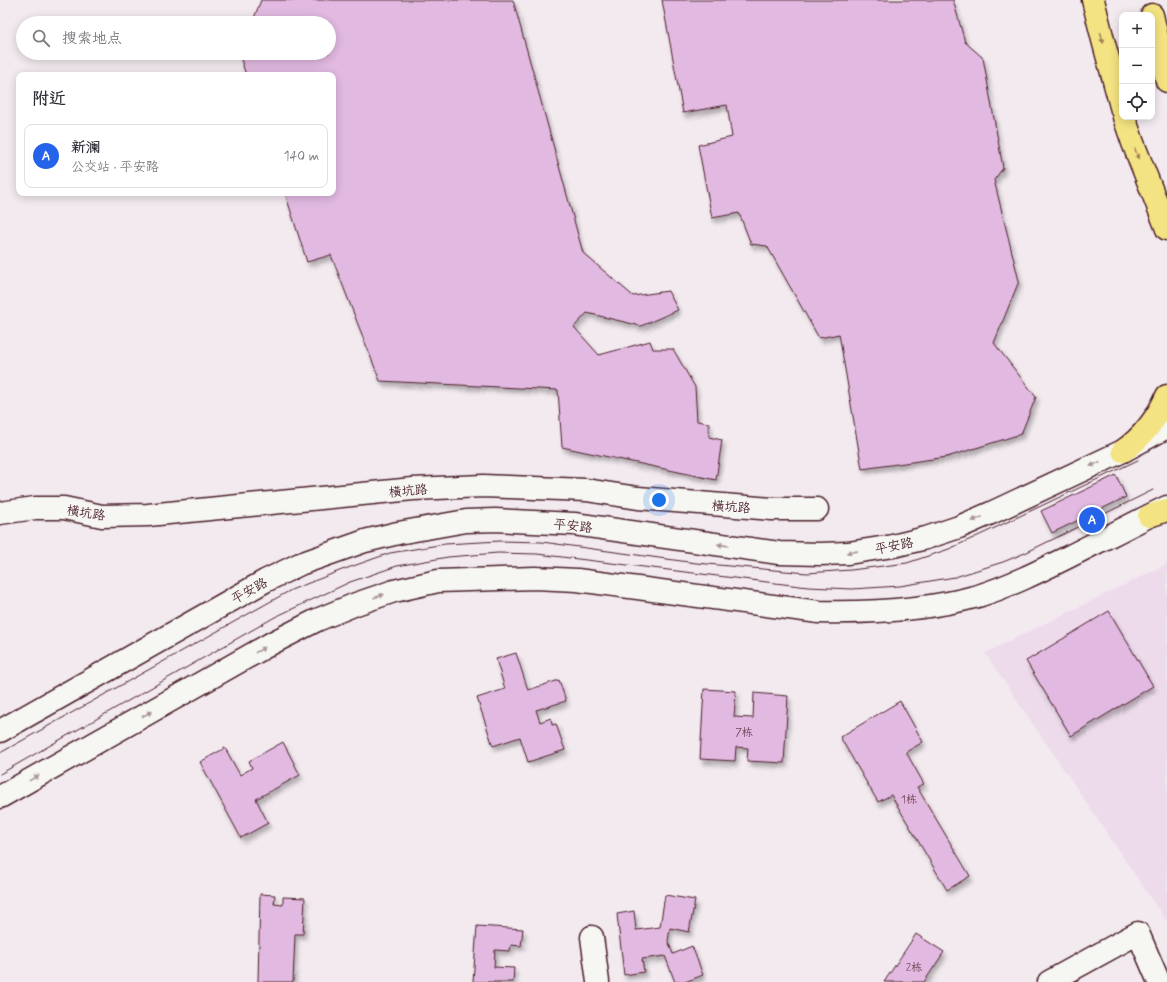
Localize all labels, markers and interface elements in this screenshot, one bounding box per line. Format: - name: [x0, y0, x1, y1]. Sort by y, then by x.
- map controls: [1119, 12, 1155, 120]
- button: +: [1119, 12, 1155, 48]
- search box: [16, 16, 336, 60]
- icon: search: [30, 27, 52, 49]
- text: 搜索地点: [62, 29, 122, 49]
- one-way arrow: [1099, 32, 1105, 44]
- button: −: [1119, 48, 1155, 84]
- button: locate: [1119, 84, 1155, 120]
- text: 附近: [32, 88, 66, 110]
- text: 新澜: [71, 138, 101, 158]
- text: A: [42, 148, 50, 165]
- text: 140 m: [284, 148, 319, 165]
- one-way arrow: [1134, 148, 1140, 159]
- text: 公交站 · 平安路: [71, 159, 159, 176]
- one-way arrow: [1090, 461, 1101, 467]
- street label: 横坑路: [388, 481, 428, 502]
- your location: [649, 490, 669, 510]
- street label: 横坑路: [711, 498, 751, 517]
- street label: 横坑路: [65, 502, 106, 525]
- pin: A: [1079, 505, 1105, 535]
- street label: 平安路: [553, 516, 593, 537]
- one-way arrow: [972, 516, 983, 522]
- street label: 平安路: [874, 534, 915, 559]
- one-way arrow: [717, 542, 729, 548]
- one-way arrow: [846, 549, 858, 555]
- street label: 平安路: [229, 574, 271, 608]
- one-way arrow: [373, 593, 385, 599]
- one-way arrow: [254, 646, 266, 653]
- one-way arrow: [141, 710, 153, 717]
- house number: 7栋: [735, 726, 753, 740]
- one-way arrow: [28, 774, 40, 781]
- house number: 1栋: [901, 793, 917, 807]
- house number: 2栋: [906, 961, 922, 975]

